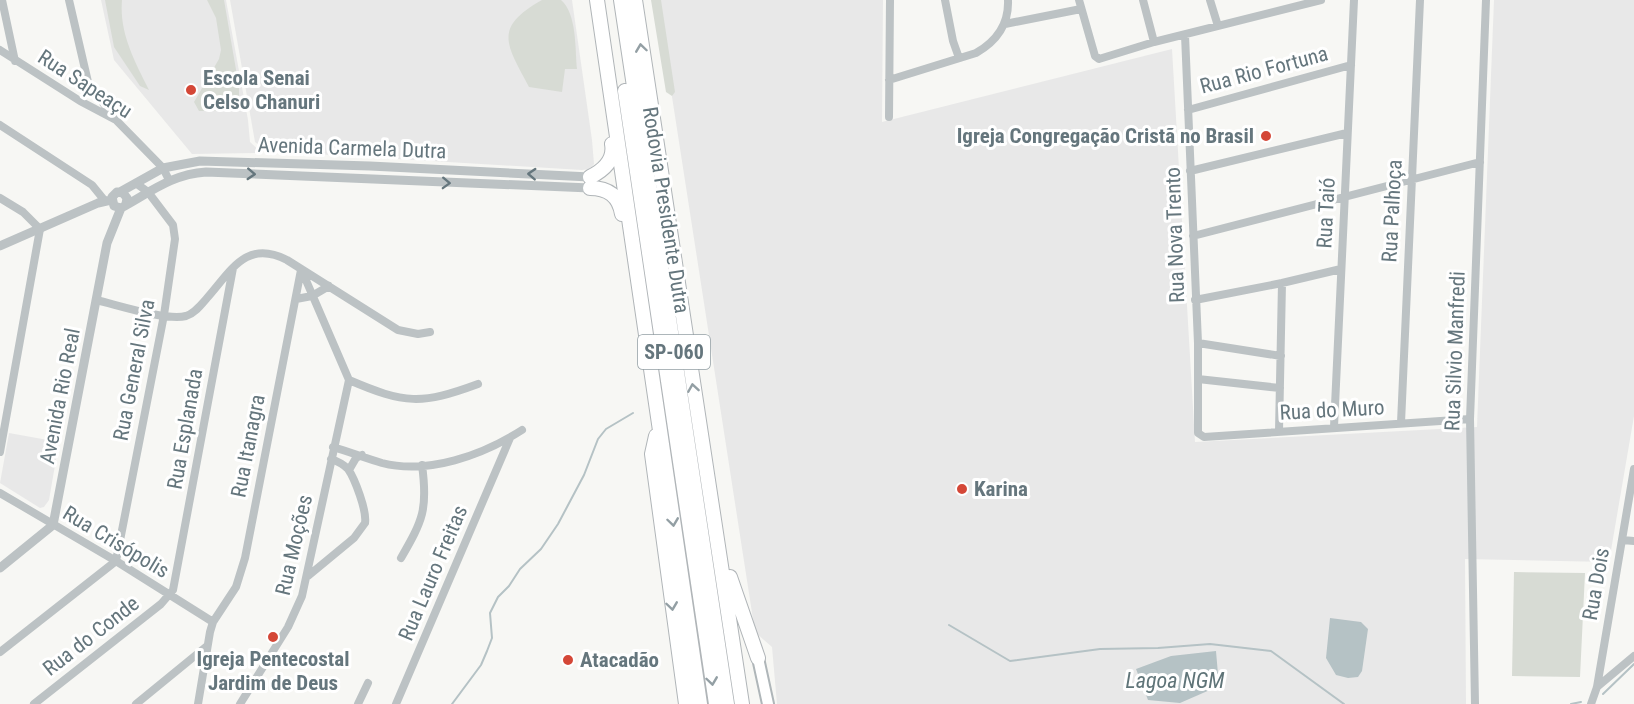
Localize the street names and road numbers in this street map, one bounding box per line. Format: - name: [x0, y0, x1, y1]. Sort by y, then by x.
- street label: Rua Rio Fortuna: [1197, 41, 1331, 99]
- street label: Rua Sapeaçu: [33, 45, 137, 123]
- street label: Rodovia Presidente Dutra: [638, 105, 694, 315]
- street label: Avenida Carmela Dutra: [257, 133, 447, 163]
- street label: Rua Palhoça: [1377, 159, 1407, 263]
- street label: Rua Nova Trento: [1161, 167, 1189, 303]
- street label: Rua Taió: [1312, 177, 1340, 249]
- street label: Rua Silvio Manfredi: [1440, 271, 1470, 431]
- street label: Rua General Silva: [109, 297, 159, 443]
- street label: Avenida Rio Real: [35, 326, 85, 466]
- road number: SP-060: [638, 335, 710, 369]
- street label: Rua Esplanada: [163, 367, 207, 491]
- street label: Rua Itanagra: [226, 392, 270, 500]
- street label: Rua do Muro: [1279, 395, 1385, 425]
- street label: Rua Moções: [271, 492, 317, 598]
- street label: Rua Crisópolis: [59, 501, 173, 583]
- street label: Rua Lauro Freitas: [394, 502, 472, 644]
- street label: Rua Dois: [1578, 546, 1614, 622]
- street label: Rua do Conde: [38, 591, 144, 681]

